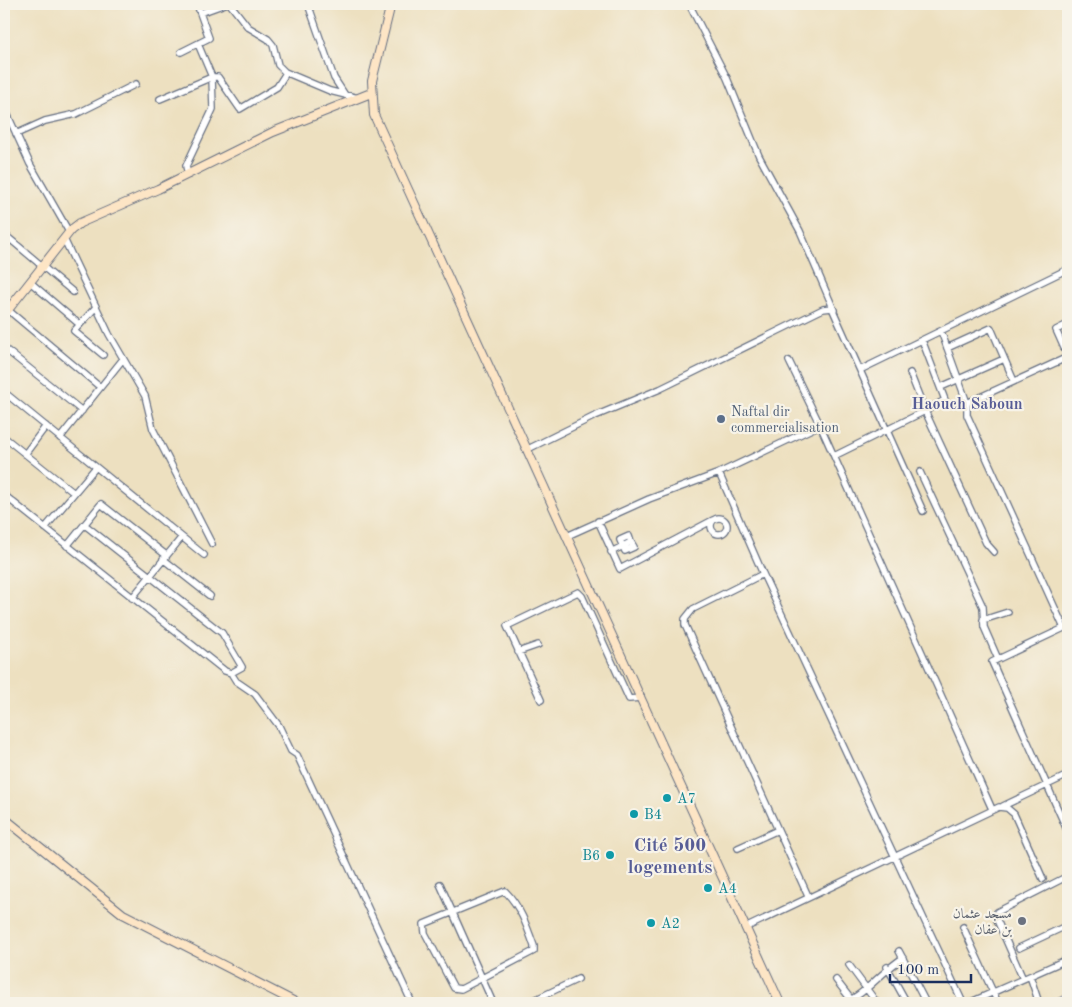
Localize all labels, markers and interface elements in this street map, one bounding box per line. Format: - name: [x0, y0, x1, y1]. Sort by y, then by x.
- district label: Haouch Saboun: [911, 397, 1023, 413]
- place label: Naftal dir commercialisation: [731, 405, 839, 435]
- marker: Naftal dir commercialisation: [715, 413, 727, 425]
- marker: A7: [661, 792, 673, 804]
- place label: A7: [677, 792, 696, 806]
- marker: B4: [628, 808, 640, 820]
- place label: B4: [644, 808, 662, 822]
- district label: Cité 500 logements: [628, 837, 712, 878]
- place label: B6: [582, 849, 600, 863]
- marker: B6: [604, 849, 616, 861]
- marker: A4: [702, 882, 714, 894]
- place label: A4: [718, 882, 737, 896]
- place label: مسجد عثمان بن عفان: [953, 907, 1012, 937]
- marker: مسجد عثمان بن عفان: [1016, 915, 1028, 927]
- marker: A2: [645, 917, 657, 929]
- place label: A2: [661, 917, 680, 931]
- scale bar: [890, 952, 971, 984]
- text: 100 m: [897, 963, 939, 978]

